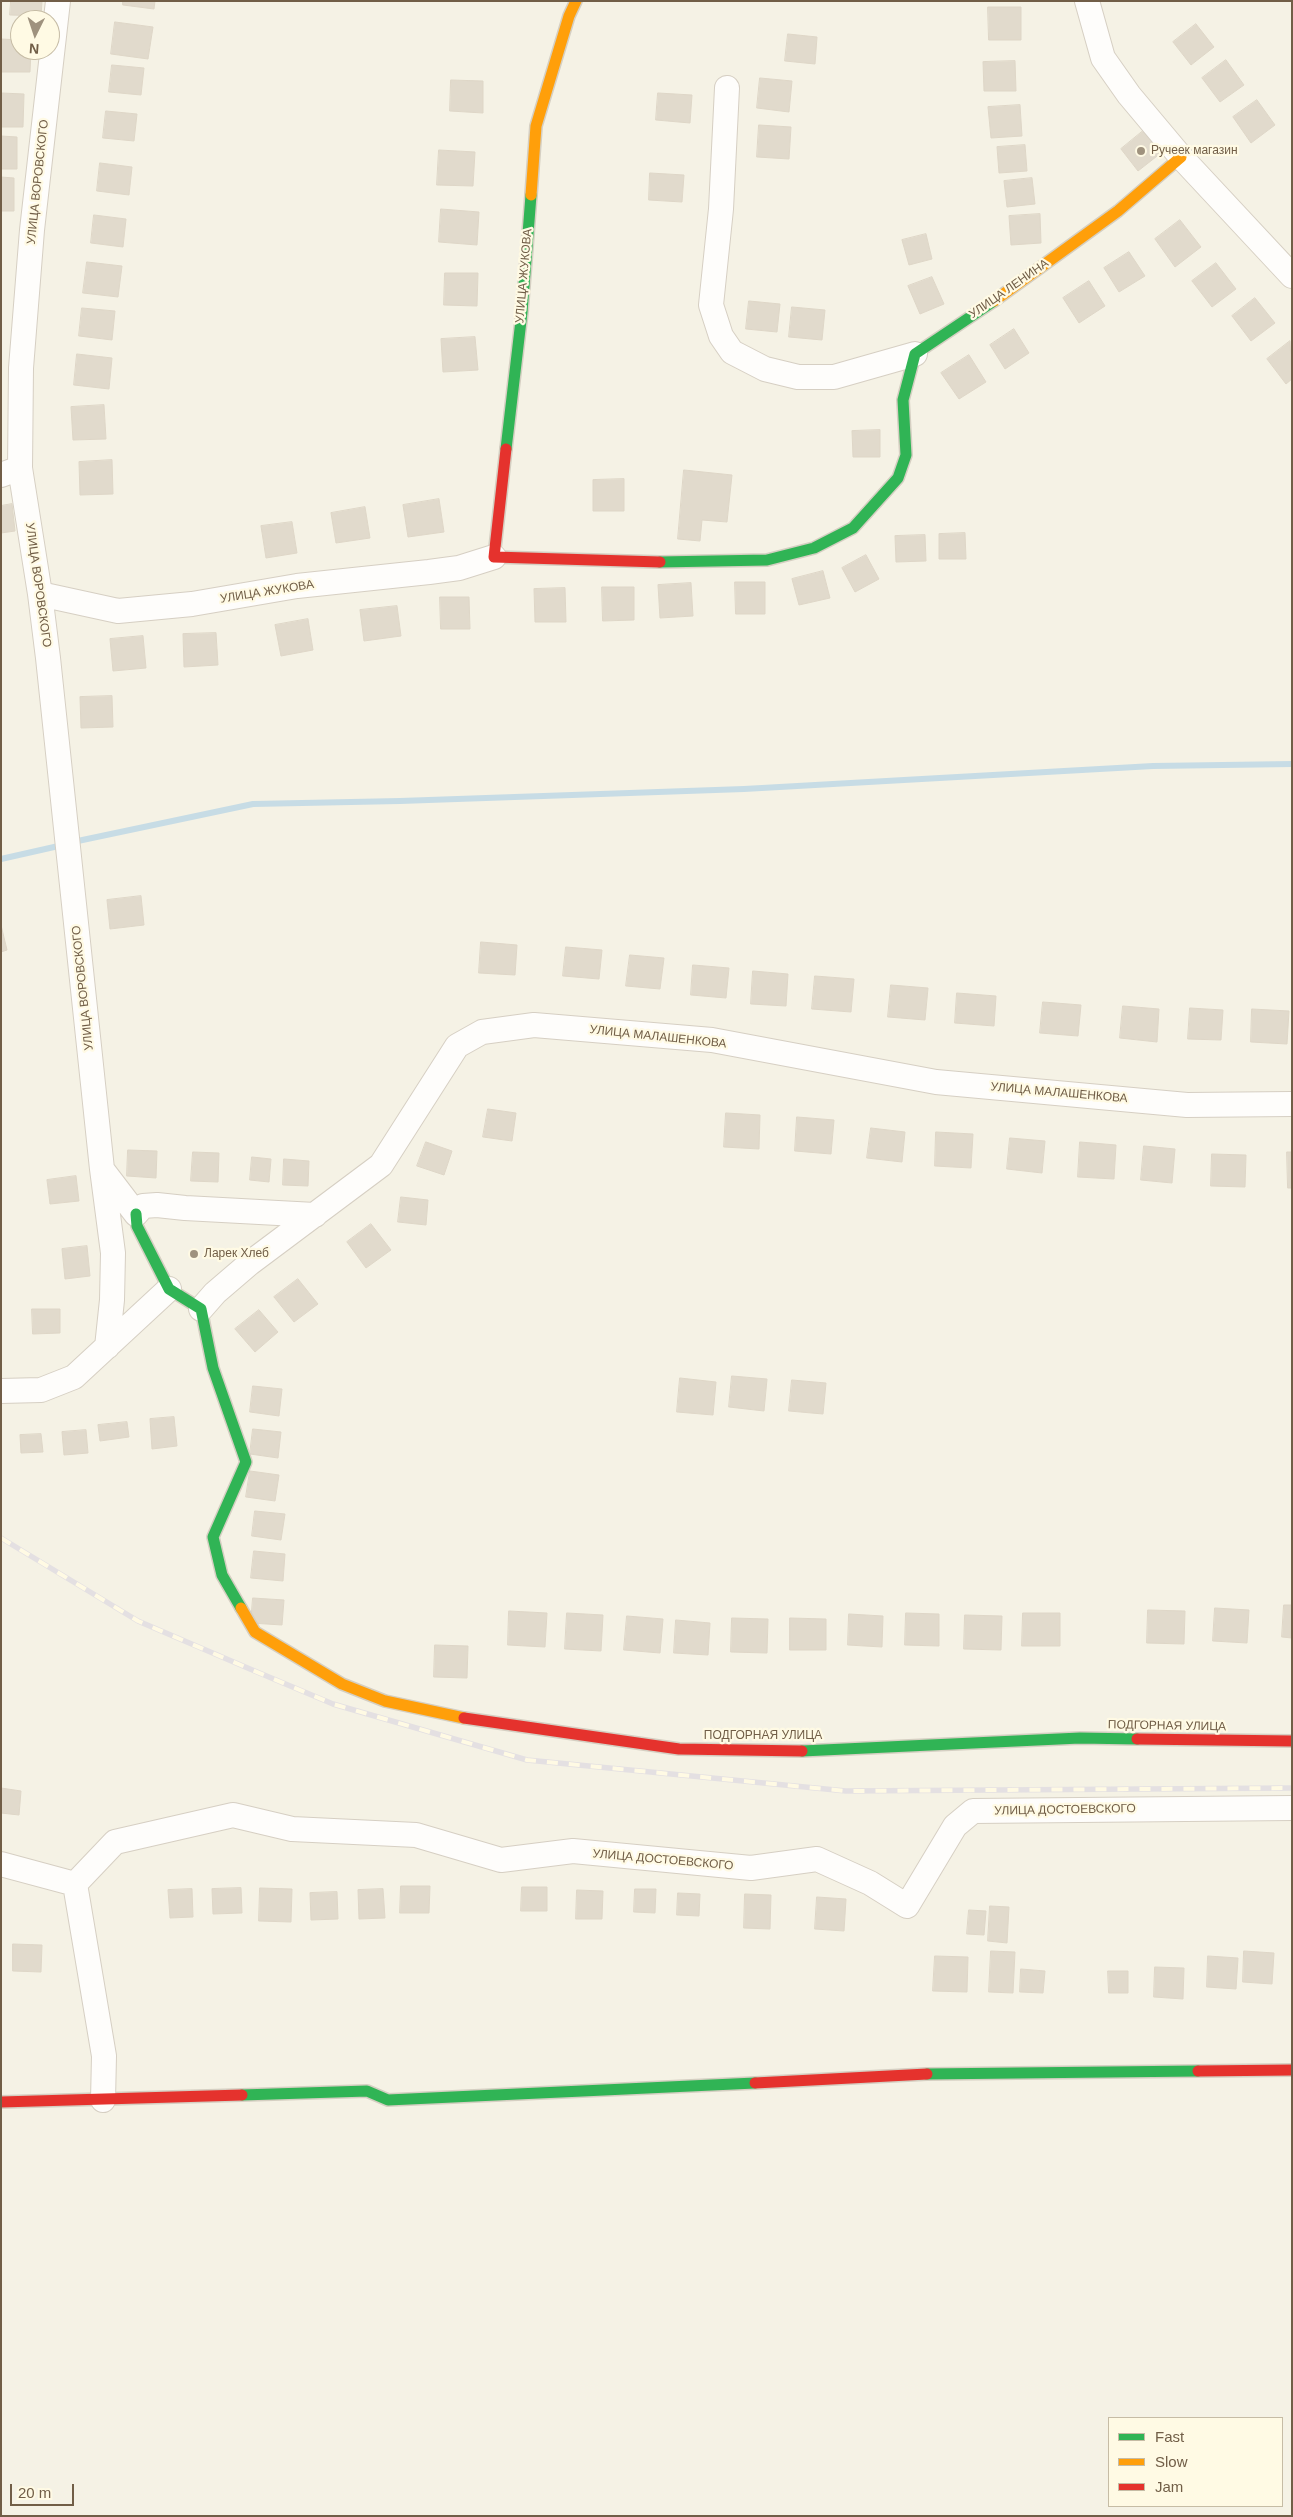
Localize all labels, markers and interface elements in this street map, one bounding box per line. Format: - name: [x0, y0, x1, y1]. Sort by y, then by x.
- north arrow: [10, 10, 60, 60]
- text: N: [28, 41, 40, 57]
- street label: УЛИЦА ВОРОВСКОГО: [24, 119, 52, 245]
- place label: Ручеек магазин: [1151, 144, 1238, 158]
- marker: Ручеек магазин: [1135, 145, 1147, 157]
- street label: УЛИЦА ЖУКОВА: [513, 228, 535, 324]
- street label: УЛИЦА ЛЕНИНА: [966, 256, 1052, 322]
- street label: УЛИЦА ВОРОВСКОГО: [22, 522, 54, 648]
- street label: УЛИЦА ЖУКОВА: [219, 577, 315, 607]
- street label: УЛИЦА ВОРОВСКОГО: [69, 925, 97, 1051]
- street label: УЛИЦА МАЛАШЕНКОВА: [589, 1023, 727, 1051]
- street label: УЛИЦА МАЛАШЕНКОВА: [990, 1080, 1128, 1106]
- place label: Ларек Хлеб: [204, 1247, 269, 1261]
- marker: Ларек Хлеб: [188, 1248, 200, 1260]
- street label: ПОДГОРНАЯ УЛИЦА: [1108, 1718, 1226, 1734]
- street label: ПОДГОРНАЯ УЛИЦА: [704, 1729, 822, 1743]
- street label: УЛИЦА ДОСТОЕВСКОГО: [994, 1802, 1136, 1818]
- street label: УЛИЦА ДОСТОЕВСКОГО: [592, 1847, 734, 1873]
- legend: [1108, 2417, 1283, 2507]
- text: Fast: [1155, 2428, 1184, 2445]
- text: Slow: [1155, 2453, 1188, 2470]
- scale bar: [12, 2474, 76, 2506]
- text: Jam: [1155, 2478, 1183, 2495]
- text: 20 m: [18, 2484, 51, 2501]

